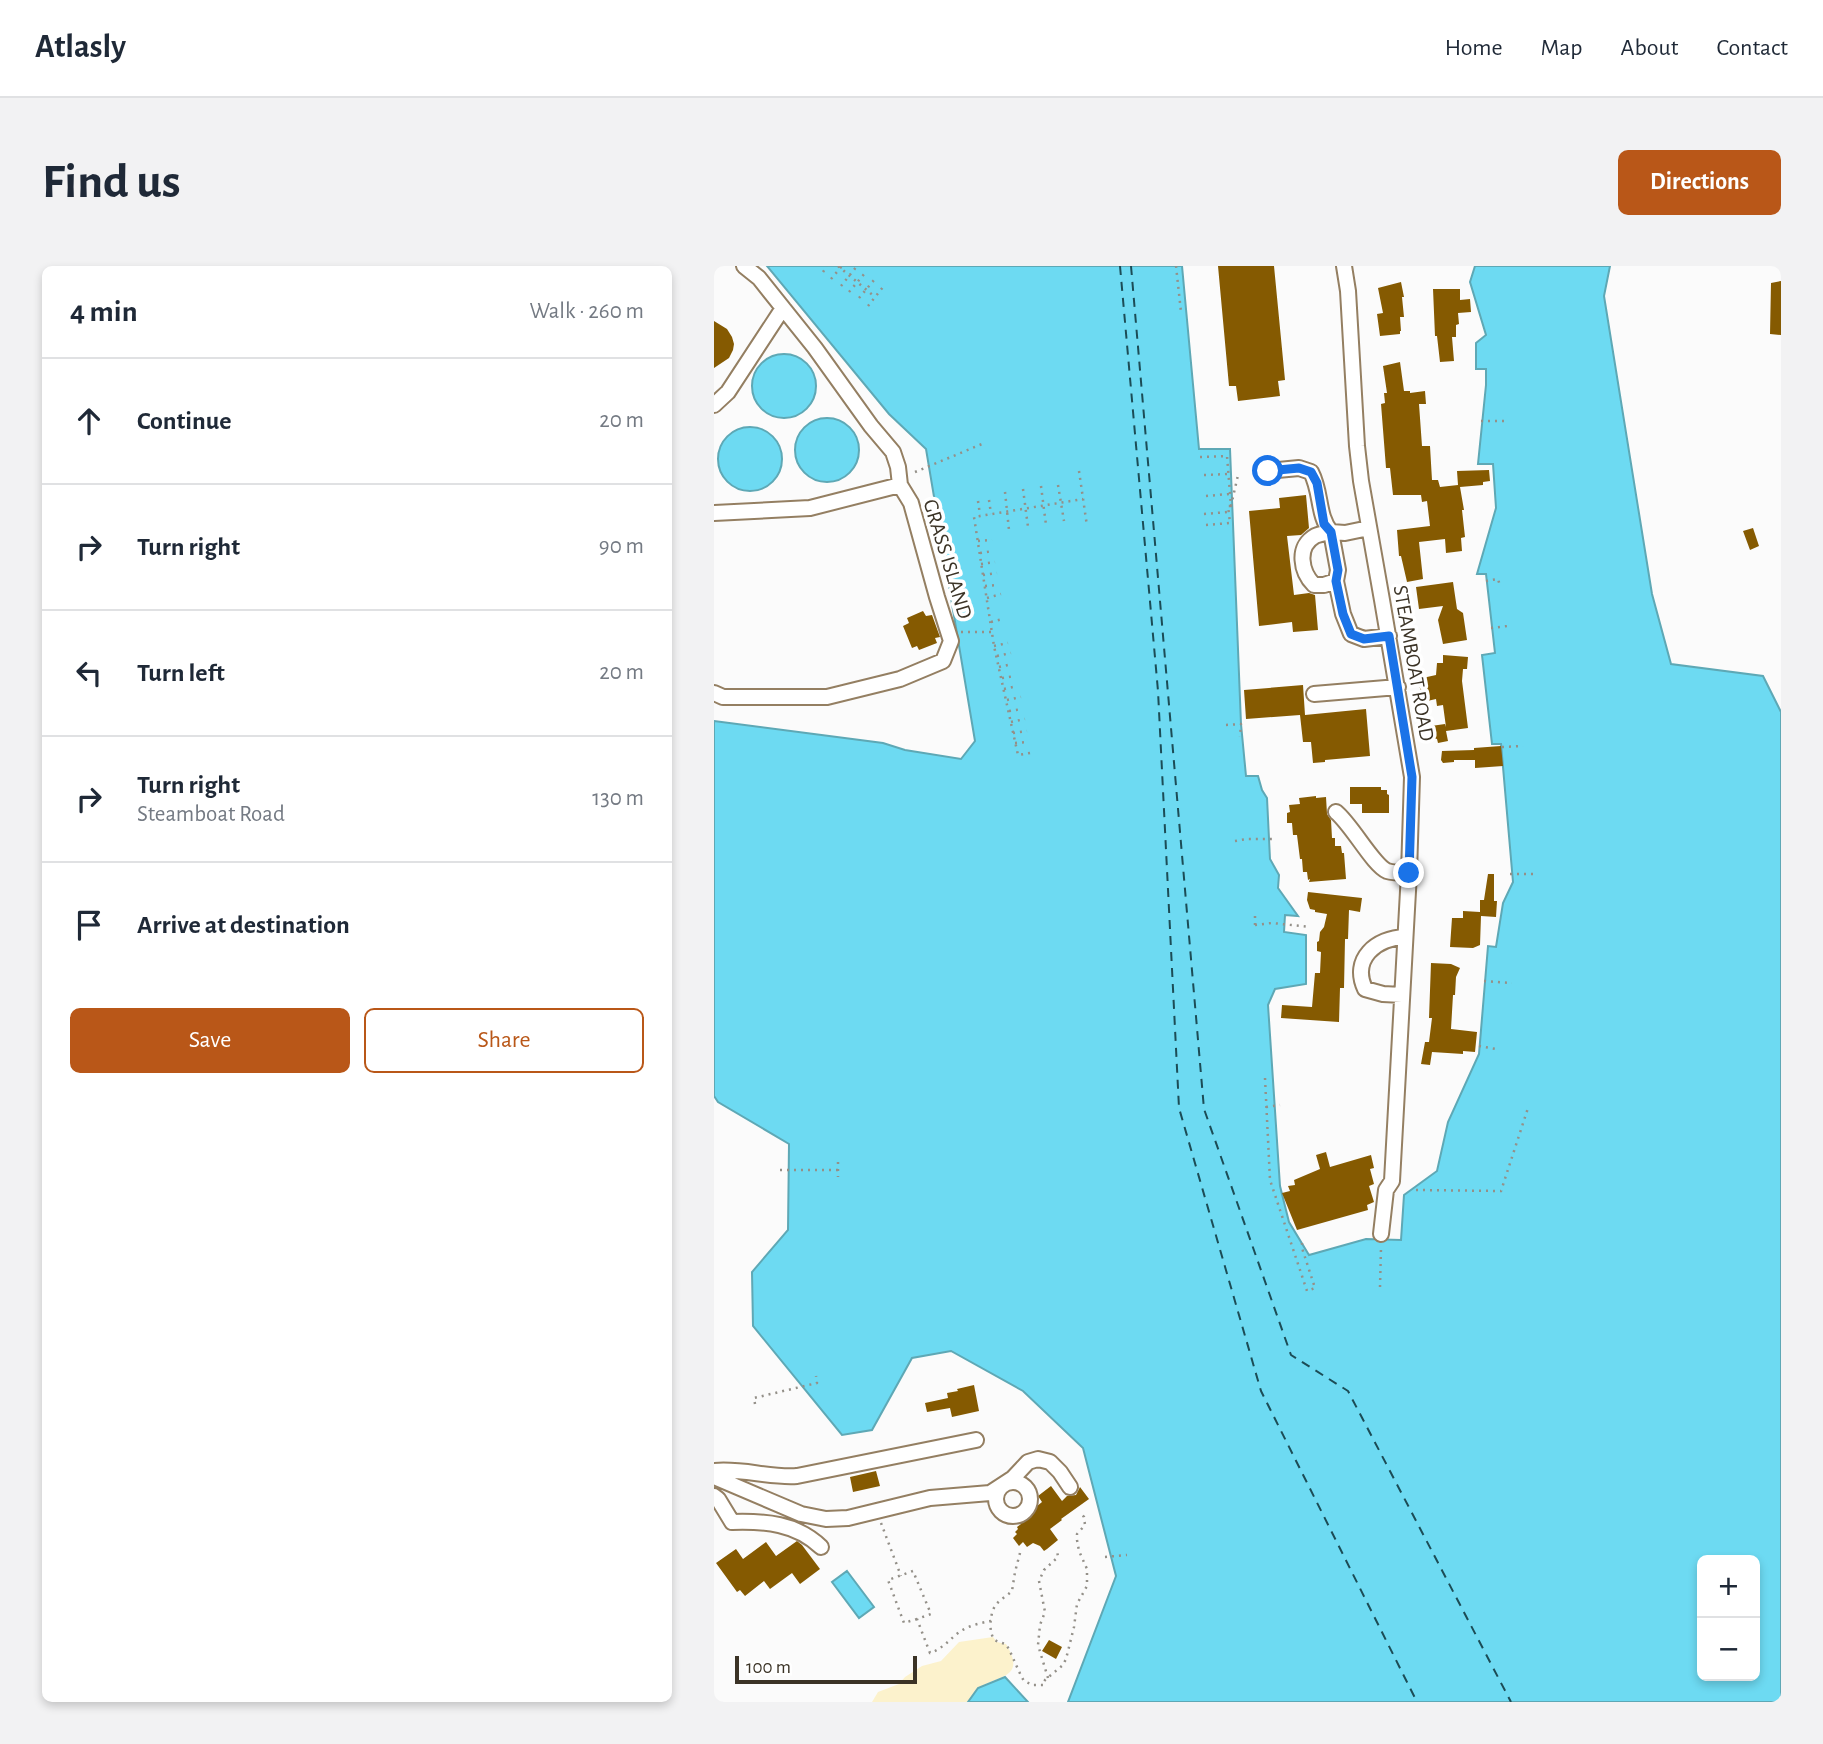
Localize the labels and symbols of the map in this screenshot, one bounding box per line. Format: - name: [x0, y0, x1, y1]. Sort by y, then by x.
- route start: [1252, 455, 1283, 486]
- street label: GRASS ISLAND: [919, 497, 976, 622]
- street label: STEAMBOAT ROAD: [1389, 583, 1438, 743]
- route end: [1393, 857, 1424, 888]
- scale bar: [735, 1653, 917, 1685]

